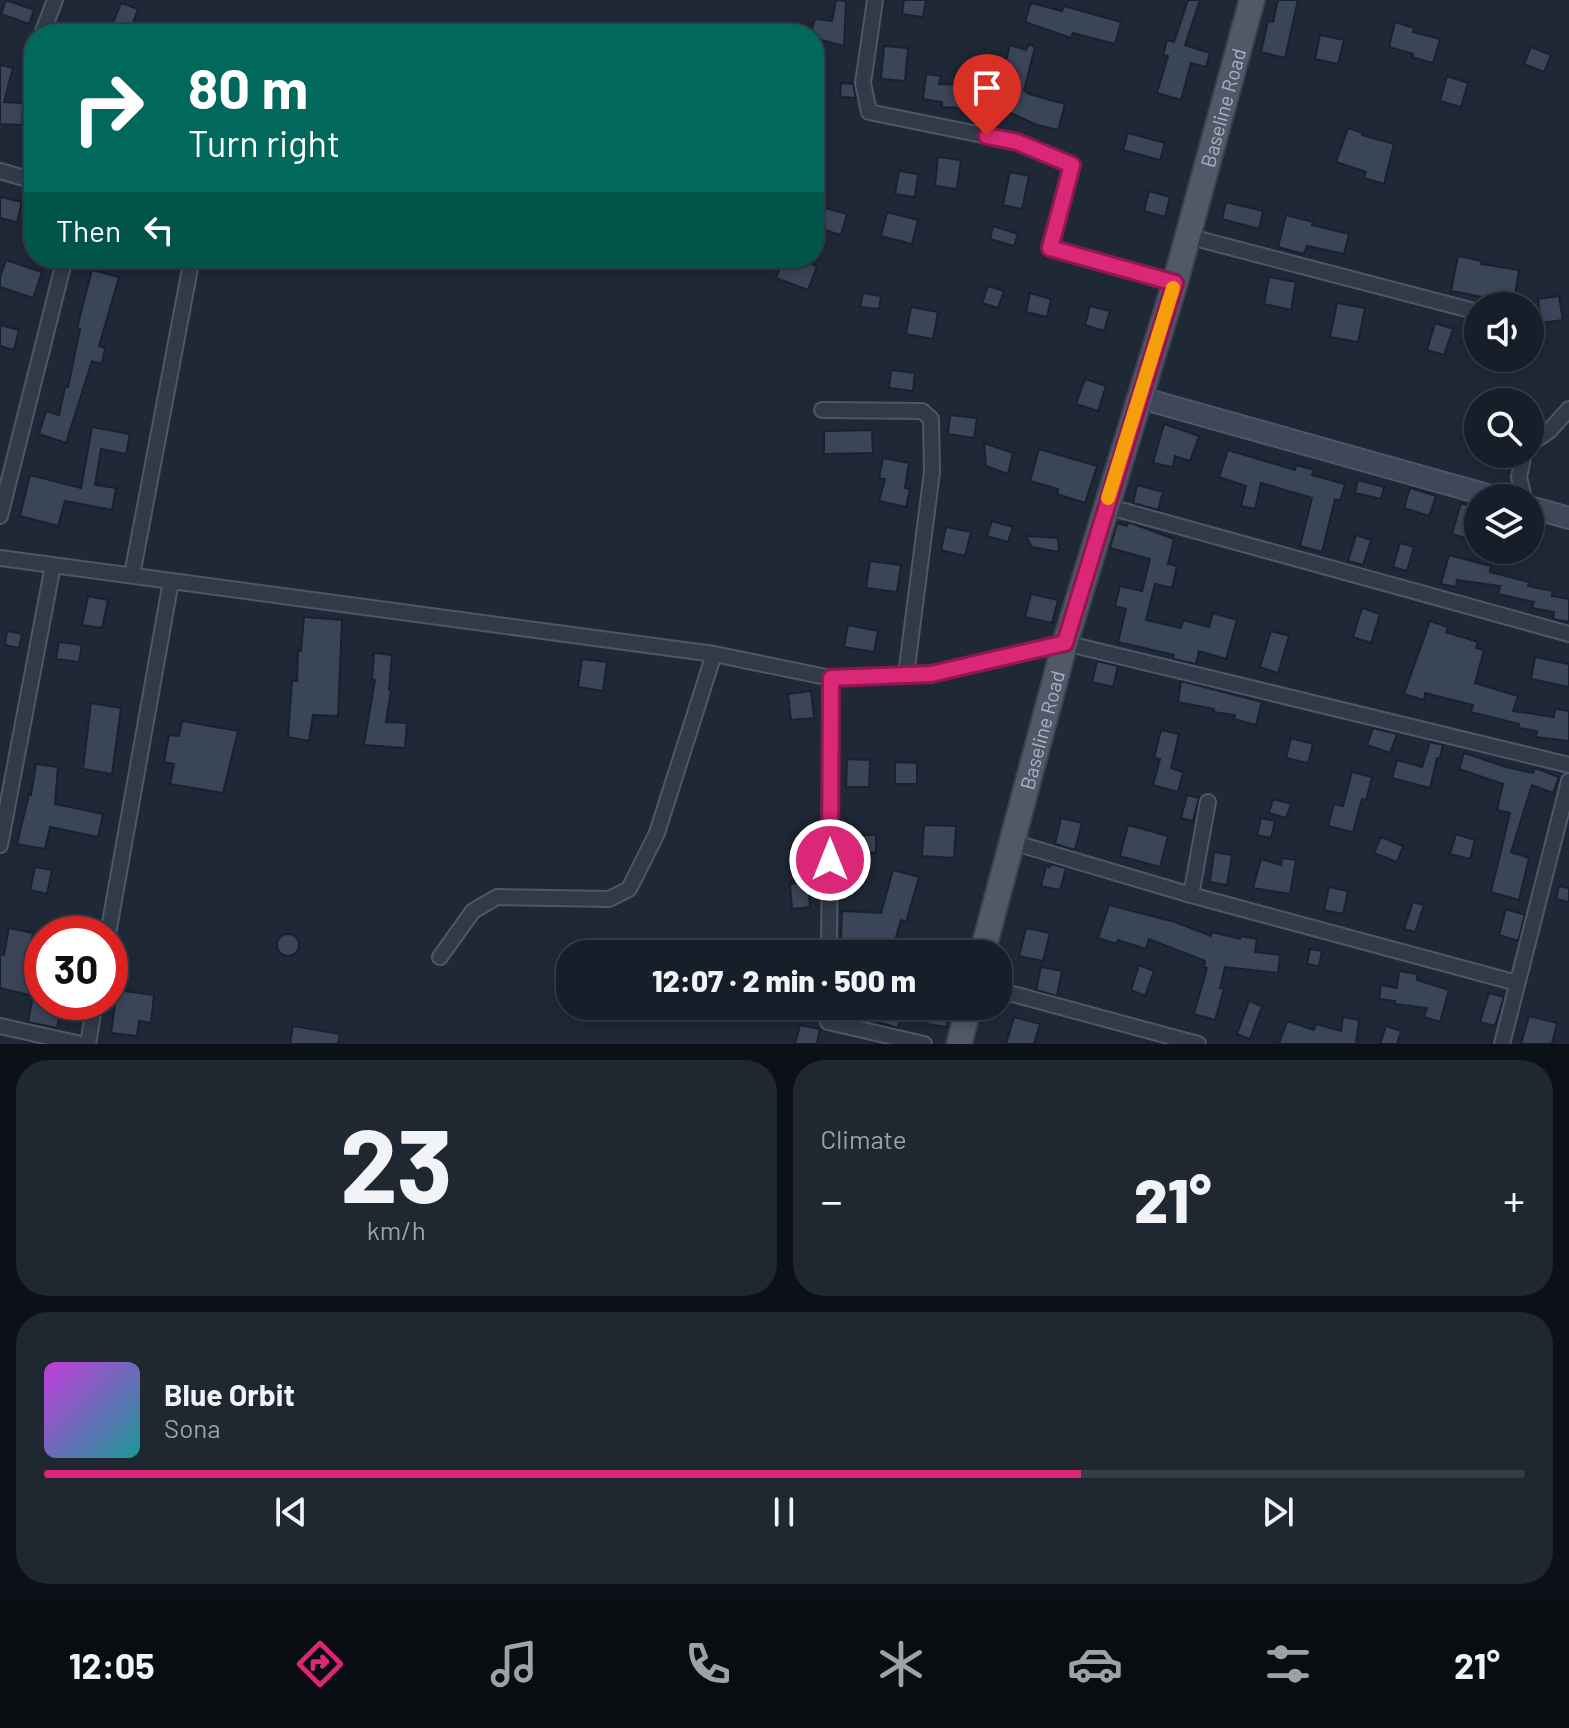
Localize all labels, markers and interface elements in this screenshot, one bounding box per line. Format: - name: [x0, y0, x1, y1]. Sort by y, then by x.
- street label: Baseline Road: [1195, 46, 1250, 170]
- text: 80 m: [188, 53, 308, 120]
- pin: [953, 54, 1021, 136]
- icon: right: [56, 56, 160, 160]
- icon: arrive: [965, 66, 1009, 110]
- text: Turn right: [188, 121, 340, 164]
- icon: left: [137, 208, 181, 252]
- text: Then: [56, 212, 121, 248]
- map controls: [1464, 292, 1544, 564]
- button: sound: [1464, 292, 1544, 372]
- button: search: [1464, 388, 1544, 468]
- button: layers: [1464, 484, 1544, 564]
- street label: Baseline Road: [1014, 668, 1069, 792]
- position arrow: [788, 818, 872, 902]
- speed limit sign: 30: [24, 916, 128, 1020]
- text: 12:07 · 2 min · 500 m: [652, 962, 916, 998]
- text: 23: [340, 1099, 453, 1224]
- text: Climate: [821, 1123, 907, 1154]
- text: 21°: [1134, 1163, 1212, 1235]
- text: −: [821, 1173, 843, 1226]
- text: +: [1503, 1173, 1525, 1226]
- text: km/h: [367, 1214, 426, 1245]
- text: Blue Orbit: [164, 1376, 295, 1412]
- text: Sona: [164, 1412, 221, 1443]
- icon: previous: [269, 1490, 313, 1534]
- icon: pause: [762, 1490, 806, 1534]
- icon: next: [1256, 1490, 1300, 1534]
- icon: directions: [292, 1636, 348, 1692]
- icon: music: [486, 1636, 542, 1692]
- icon: phone: [680, 1636, 736, 1692]
- icon: climate: [873, 1636, 929, 1692]
- icon: car: [1067, 1636, 1123, 1692]
- icon: filters: [1260, 1636, 1316, 1692]
- text: 12:05: [69, 1643, 155, 1686]
- text: 21°: [1454, 1643, 1500, 1686]

